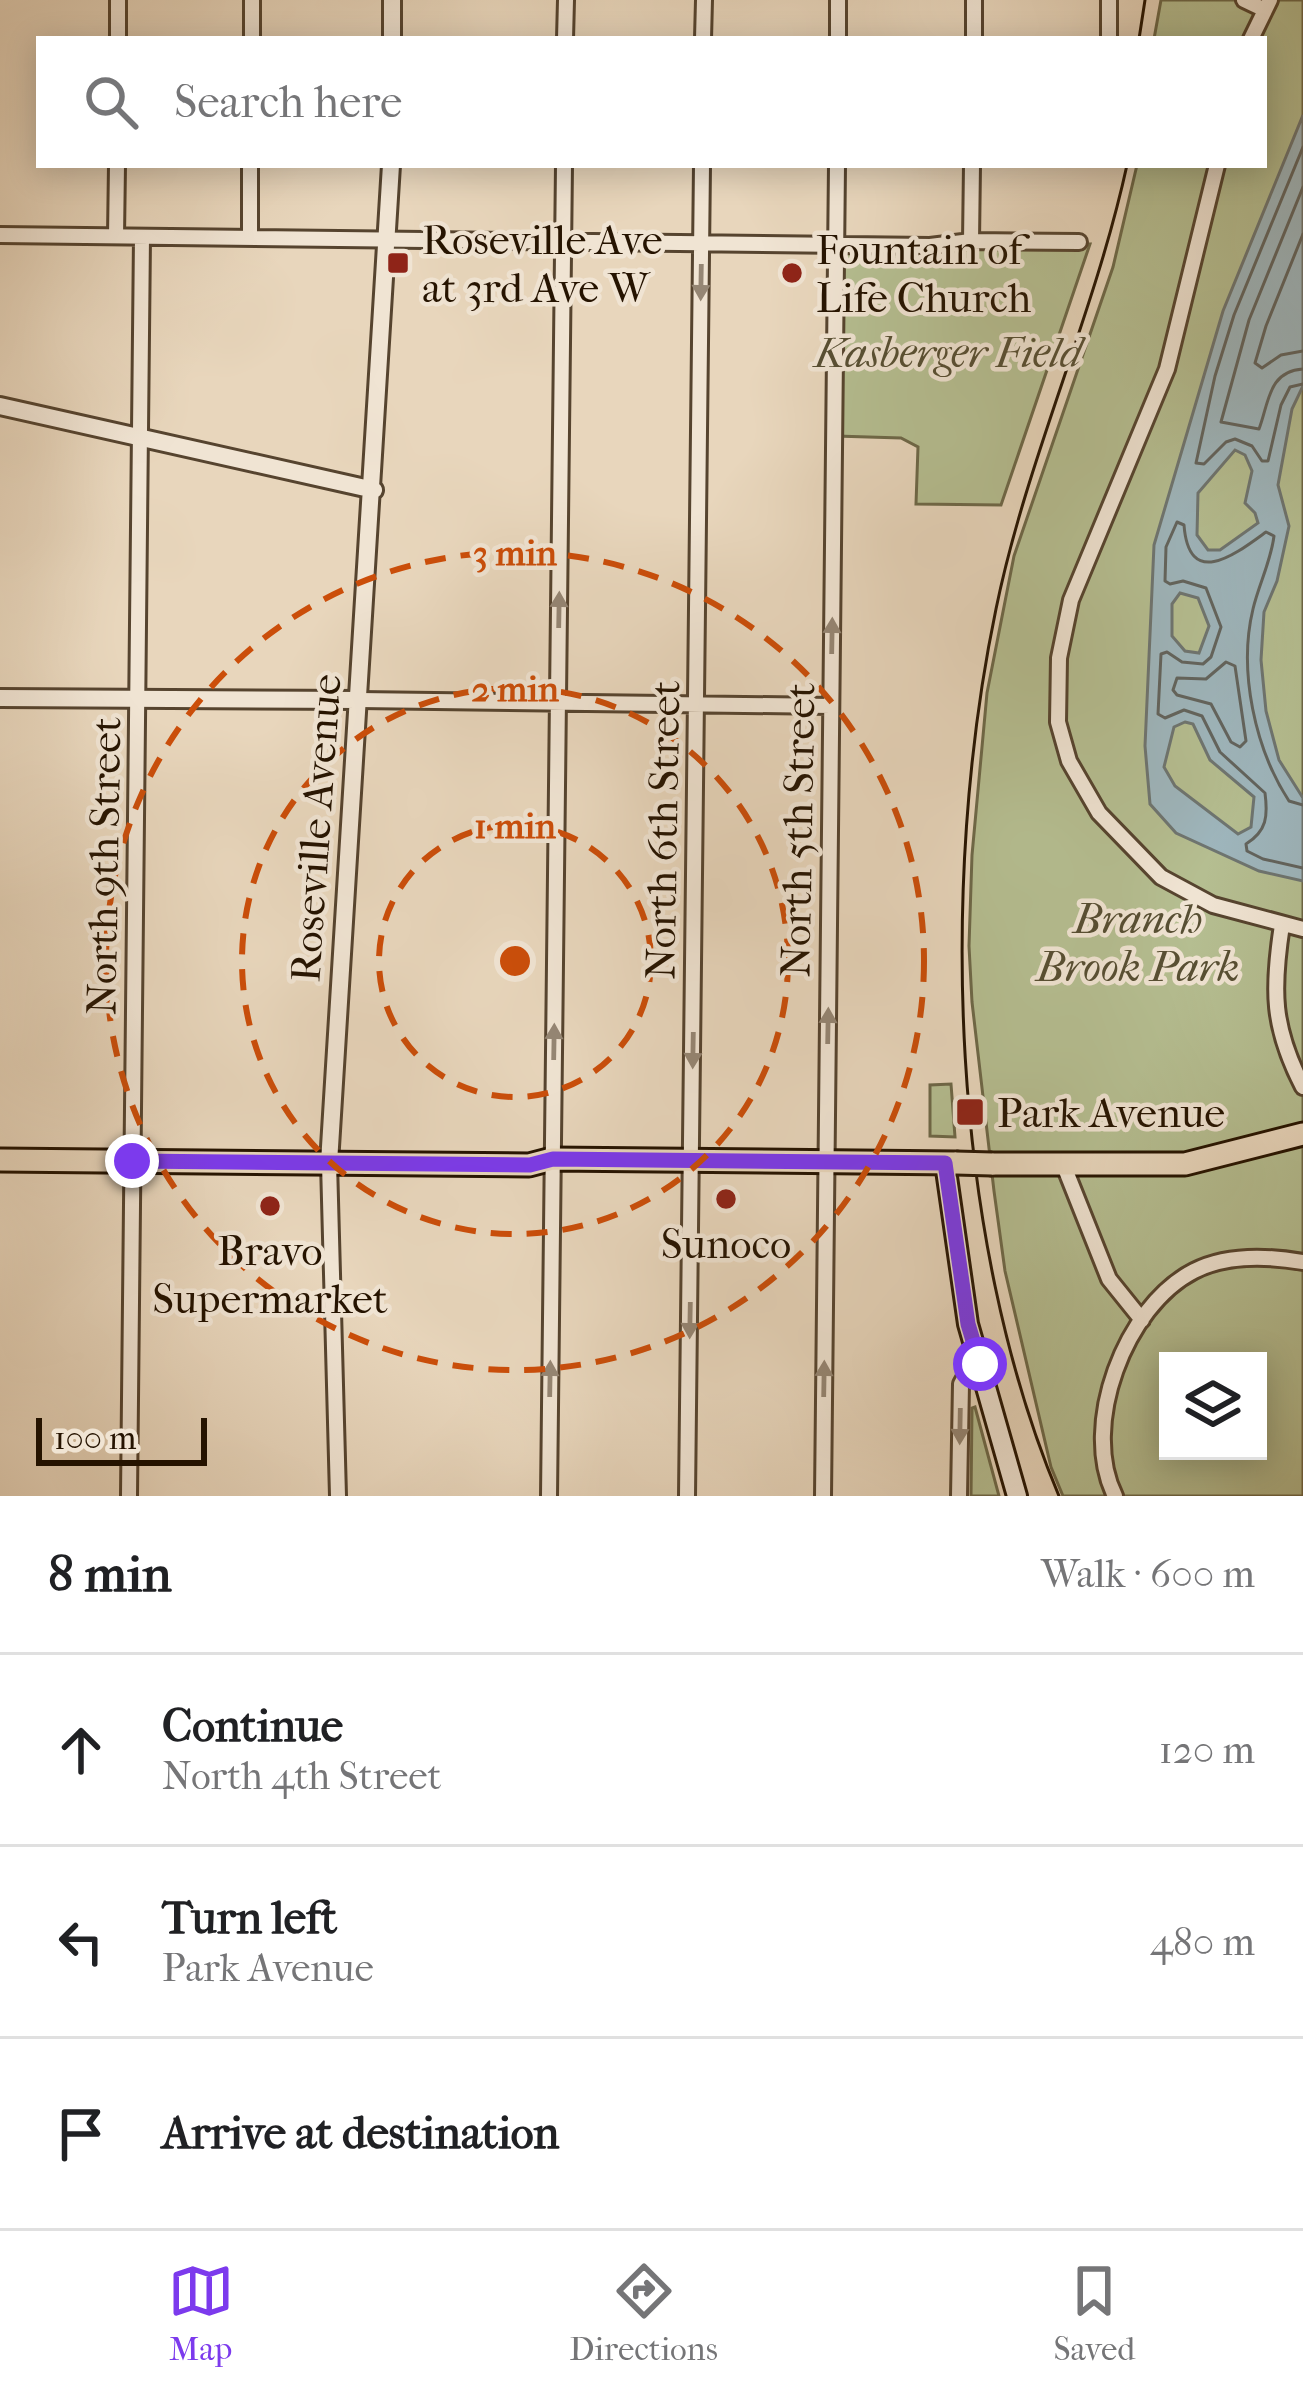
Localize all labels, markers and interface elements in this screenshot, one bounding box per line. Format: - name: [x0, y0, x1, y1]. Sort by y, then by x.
- search box: [36, 36, 1267, 168]
- icon: search: [78, 69, 144, 135]
- text: Search here: [174, 76, 402, 129]
- place label: Roseville Ave at 3rd Ave W: [422, 216, 663, 313]
- place label: Fountain of Life Church: [816, 226, 1032, 323]
- marker: Roseville Ave at 3rd Ave W: [385, 250, 411, 276]
- marker: Fountain of Life Church: [779, 260, 805, 286]
- one-way arrow: [691, 264, 711, 302]
- park label: Kasberger Field: [812, 329, 1086, 378]
- text: 3 min: [473, 532, 558, 574]
- one-way arrow: [549, 590, 569, 628]
- one-way arrow: [822, 616, 842, 654]
- text: 2 min: [471, 668, 560, 710]
- street label: Roseville Avenue: [281, 672, 352, 984]
- street label: North 6th Street: [636, 680, 691, 980]
- street label: North 5th Street: [771, 682, 826, 978]
- street label: North 9th Street: [77, 717, 132, 1016]
- text: 1 min: [474, 805, 557, 847]
- park label: Branch Brook Park: [1035, 895, 1239, 992]
- centre of rings: [494, 940, 536, 982]
- one-way arrow: [818, 1006, 838, 1044]
- one-way arrow: [544, 1022, 564, 1060]
- one-way arrow: [683, 1032, 703, 1070]
- place label: Park Avenue: [997, 1089, 1225, 1138]
- marker: Park Avenue: [954, 1096, 986, 1128]
- route end: [105, 1134, 159, 1188]
- marker: Sunoco: [713, 1186, 739, 1212]
- marker: Bravo Supermarket: [257, 1193, 283, 1219]
- place label: Sunoco: [661, 1220, 791, 1269]
- place label: Bravo Supermarket: [152, 1227, 388, 1324]
- one-way arrow: [680, 1302, 699, 1340]
- route start: [953, 1337, 1007, 1391]
- map controls: [1159, 1352, 1267, 1460]
- button: layers: [1159, 1352, 1267, 1460]
- one-way arrow: [540, 1359, 560, 1397]
- one-way arrow: [815, 1359, 834, 1397]
- one-way arrow: [950, 1408, 969, 1446]
- scale bar: [36, 1412, 207, 1465]
- text: 100 m: [54, 1419, 137, 1458]
- text: 8 min: [48, 1544, 172, 1604]
- text: Walk · 600 m: [1041, 1551, 1255, 1597]
- text: Continue: [162, 1700, 343, 1753]
- icon: ahead: [48, 1717, 114, 1783]
- text: 120 m: [1159, 1727, 1255, 1773]
- text: North 4th Street: [162, 1753, 442, 1799]
- text: Turn left: [162, 1892, 337, 1945]
- icon: left: [48, 1909, 114, 1975]
- text: 480 m: [1150, 1919, 1255, 1965]
- text: Park Avenue: [162, 1945, 374, 1991]
- icon: arrive: [48, 2101, 114, 2167]
- text: Arrive at destination: [162, 2107, 559, 2160]
- tab: Map: [168, 2258, 234, 2369]
- tab: Directions: [569, 2258, 718, 2369]
- tab: Saved: [1053, 2258, 1135, 2369]

